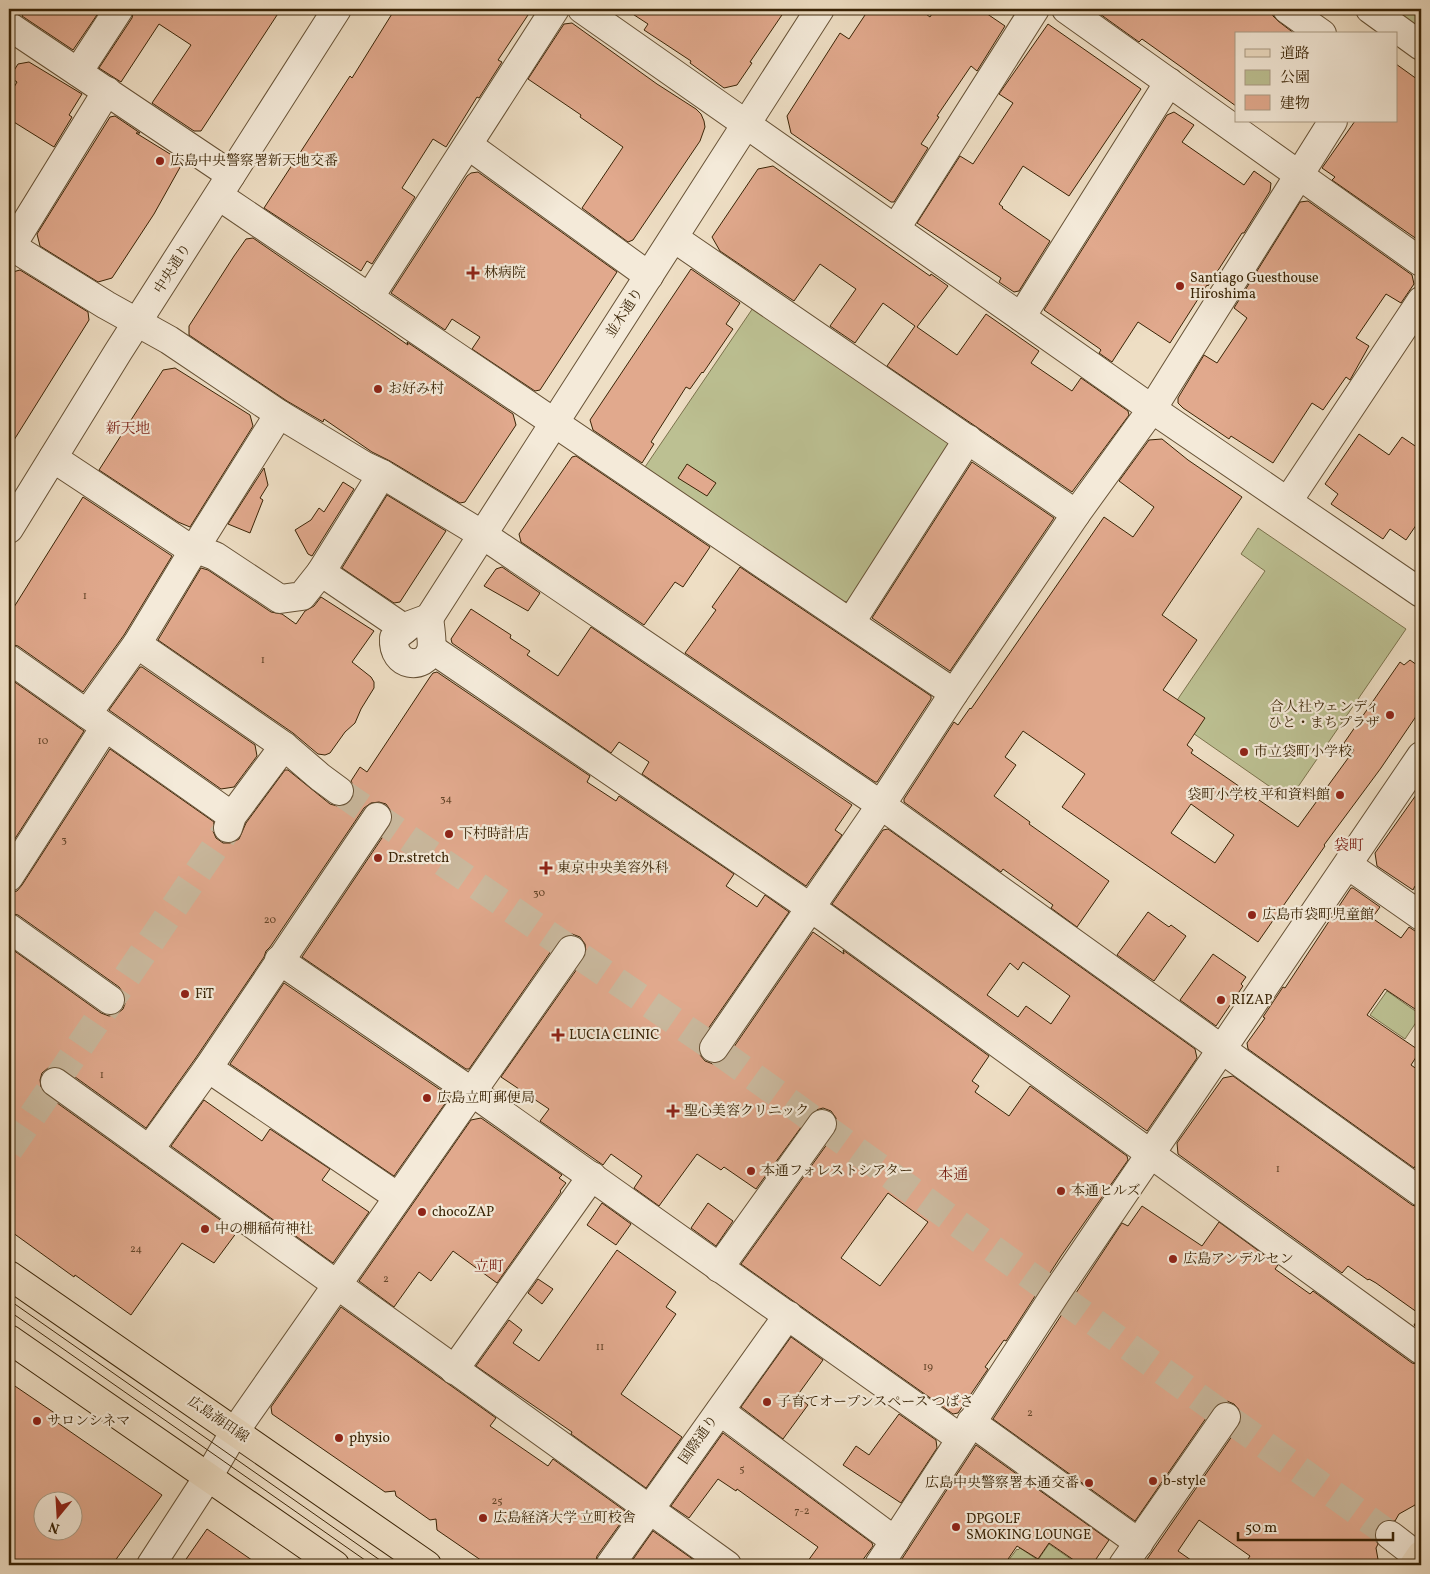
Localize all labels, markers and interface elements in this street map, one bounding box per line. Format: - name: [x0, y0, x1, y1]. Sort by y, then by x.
- legend: [1235, 32, 1398, 122]
- text: 道路: [1280, 44, 1310, 65]
- text: 公園: [1280, 68, 1310, 89]
- text: 建物: [1280, 94, 1310, 115]
- place label: 広島中央警察署新天地交番: [170, 152, 338, 171]
- marker: 広島中央警察署新天地交番: [154, 155, 166, 167]
- street label: 中央通り: [150, 240, 196, 298]
- place label: 林病院: [484, 264, 526, 283]
- marker: 林病院: [466, 266, 480, 280]
- place label: Santiago Guesthouse Hiroshima: [1190, 269, 1319, 304]
- marker: Santiago Guesthouse Hiroshima: [1174, 280, 1186, 292]
- street label: 並木通り: [602, 284, 648, 342]
- place label: お好み村: [388, 380, 444, 399]
- marker: お好み村: [372, 383, 384, 395]
- district label: 新天地: [105, 419, 151, 440]
- house number: 1: [83, 589, 87, 604]
- house number: 1: [261, 653, 265, 668]
- place label: 合人社ウェンディ ひと・まちプラザ: [1268, 698, 1380, 733]
- marker: 合人社ウェンディ ひと・まちプラザ: [1384, 709, 1396, 721]
- house number: 10: [38, 734, 49, 749]
- place label: 市立袋町小学校: [1254, 743, 1352, 762]
- marker: 市立袋町小学校: [1238, 746, 1250, 758]
- place label: 袋町小学校 平和資料館: [1187, 786, 1330, 805]
- marker: 袋町小学校 平和資料館: [1334, 789, 1346, 801]
- house number: 34: [440, 792, 453, 807]
- place label: 下村時計店: [459, 825, 529, 844]
- marker: 下村時計店: [443, 828, 455, 840]
- house number: 3: [61, 833, 67, 848]
- district label: 袋町: [1334, 836, 1364, 857]
- place label: Dr.stretch: [388, 849, 449, 868]
- marker: Dr.stretch: [372, 852, 384, 864]
- place label: 東京中央美容外科: [557, 859, 669, 878]
- marker: 東京中央美容外科: [539, 861, 553, 875]
- house number: 30: [533, 886, 545, 901]
- place label: 広島市袋町児童館: [1262, 906, 1374, 925]
- marker: 広島市袋町児童館: [1246, 909, 1258, 921]
- house number: 20: [264, 913, 277, 928]
- place label: FiT: [195, 985, 214, 1004]
- marker: FiT: [179, 988, 191, 1000]
- place label: RIZAP: [1231, 991, 1272, 1010]
- marker: RIZAP: [1215, 994, 1227, 1006]
- place label: LUCIA CLINIC: [569, 1026, 659, 1045]
- marker: LUCIA CLINIC: [551, 1028, 565, 1042]
- house number: 1: [100, 1068, 104, 1083]
- place label: 広島立町郵便局: [437, 1089, 535, 1108]
- marker: 広島立町郵便局: [421, 1092, 433, 1104]
- place label: 聖心美容クリニック: [684, 1102, 809, 1121]
- marker: 聖心美容クリニック: [666, 1104, 680, 1118]
- place label: 本通フォレストシアター: [761, 1162, 913, 1181]
- house number: 1: [1276, 1162, 1280, 1177]
- marker: 本通フォレストシアター: [745, 1165, 757, 1177]
- district label: 本通: [938, 1165, 968, 1186]
- place label: 本通ヒルズ: [1071, 1182, 1141, 1201]
- marker: 本通ヒルズ: [1055, 1185, 1067, 1197]
- place label: chocoZAP: [432, 1203, 494, 1222]
- marker: chocoZAP: [416, 1206, 428, 1218]
- place label: 中の棚稲荷神社: [215, 1220, 313, 1239]
- marker: 中の棚稲荷神社: [199, 1223, 211, 1235]
- house number: 24: [130, 1242, 142, 1257]
- place label: 広島アンデルセン: [1183, 1250, 1294, 1269]
- marker: 広島アンデルセン: [1167, 1253, 1179, 1265]
- district label: 立町: [474, 1257, 504, 1278]
- house number: 2: [383, 1272, 389, 1287]
- house number: 11: [596, 1340, 604, 1355]
- house number: 19: [923, 1360, 933, 1375]
- street label: 広島海田線: [184, 1393, 252, 1447]
- place label: 子育てオープンスペース つばさ: [777, 1393, 973, 1412]
- marker: 子育てオープンスペース つばさ: [761, 1396, 773, 1408]
- house number: 2: [1027, 1406, 1033, 1421]
- place label: サロンシネマ: [47, 1412, 130, 1431]
- street label: 国際通り: [675, 1412, 723, 1468]
- marker: サロンシネマ: [31, 1415, 43, 1427]
- place label: physio: [349, 1429, 390, 1448]
- marker: physio: [333, 1432, 345, 1444]
- house number: 5: [739, 1462, 745, 1477]
- place label: b-style: [1163, 1472, 1206, 1491]
- place label: 広島中央警察署本通交番: [925, 1474, 1079, 1493]
- marker: b-style: [1147, 1475, 1159, 1487]
- marker: 広島中央警察署本通交番: [1083, 1477, 1095, 1489]
- north arrow: [32, 1492, 82, 1542]
- house number: 25: [491, 1494, 503, 1509]
- house number: 7-2: [794, 1504, 810, 1519]
- place label: 広島経済大学 立町校舎: [493, 1509, 636, 1528]
- scale bar: [1238, 1509, 1392, 1541]
- place label: DPGOLF SMOKING LOUNGE: [966, 1510, 1091, 1545]
- marker: 広島経済大学 立町校舎: [477, 1512, 489, 1524]
- text: N: [47, 1516, 62, 1538]
- text: 50 m: [1245, 1518, 1277, 1539]
- marker: DPGOLF SMOKING LOUNGE: [950, 1521, 962, 1533]

